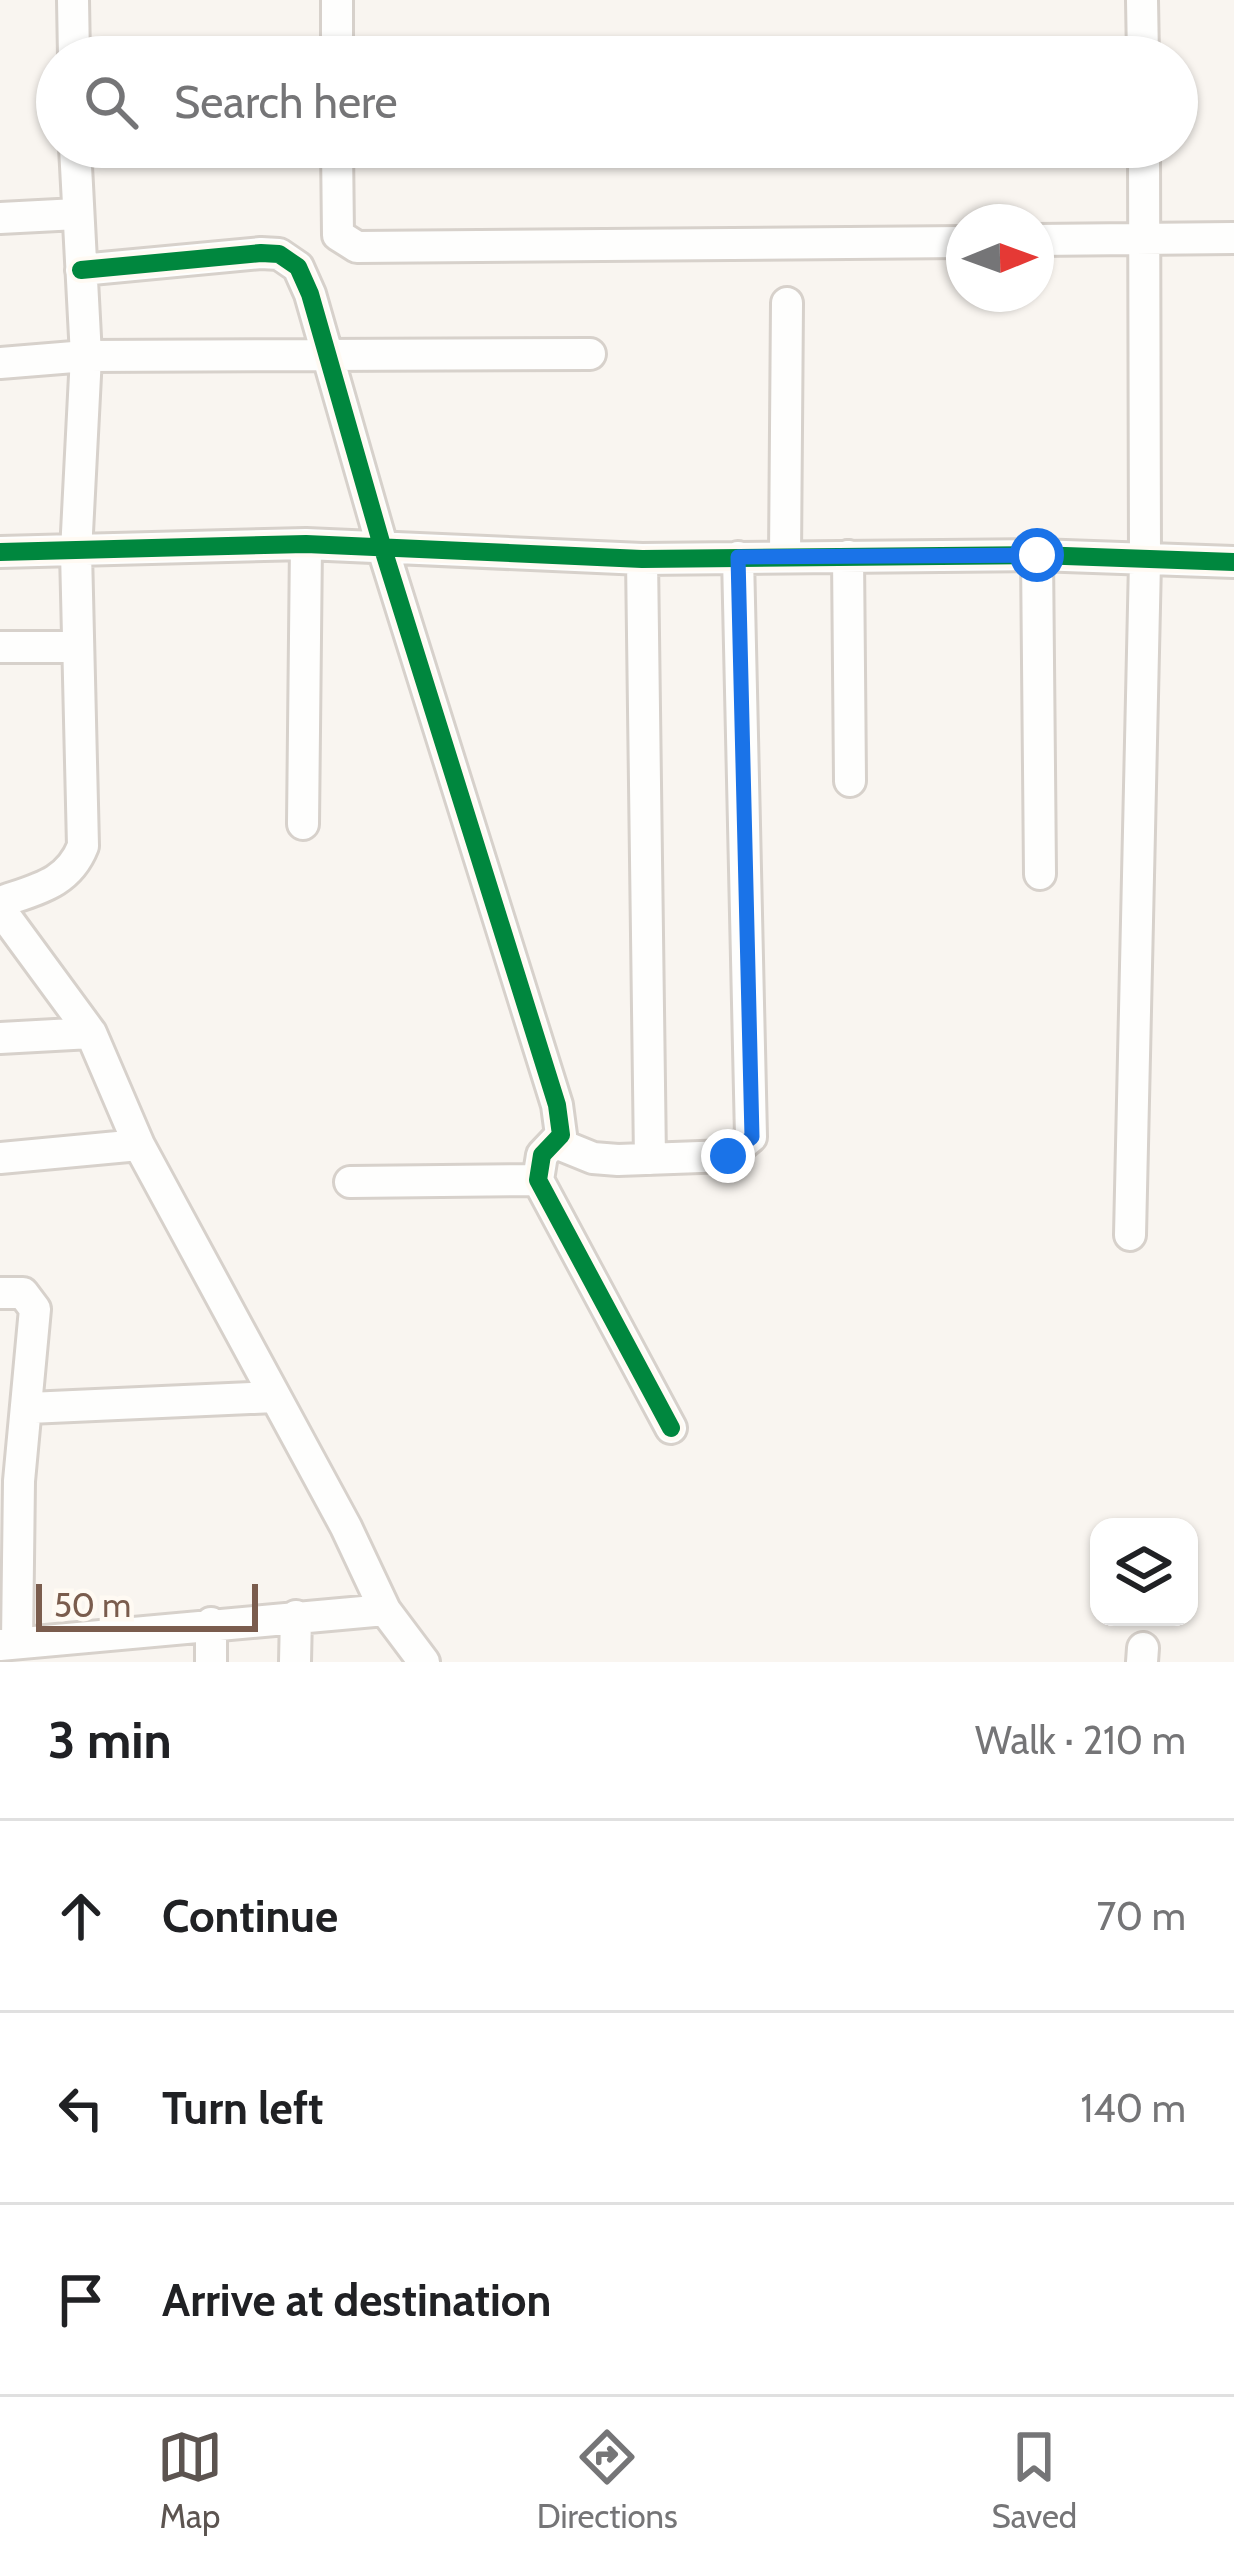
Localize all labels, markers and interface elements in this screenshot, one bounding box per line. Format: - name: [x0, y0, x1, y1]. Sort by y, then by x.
- search box: [36, 36, 1198, 168]
- icon: search: [78, 69, 144, 135]
- text: Search here: [174, 75, 398, 129]
- north arrow: [946, 204, 1054, 312]
- route start: [1010, 528, 1064, 582]
- route end: [701, 1129, 755, 1183]
- map controls: [1090, 1518, 1198, 1626]
- button: layers: [1090, 1518, 1198, 1626]
- scale bar: [36, 1578, 258, 1631]
- text: 50 m: [54, 1585, 131, 1625]
- text: 3 min: [48, 1709, 172, 1771]
- text: Walk · 210 m: [975, 1716, 1186, 1764]
- icon: ahead: [48, 1883, 114, 1949]
- text: Continue: [162, 1889, 338, 1943]
- text: 70 m: [1097, 1892, 1186, 1940]
- icon: left: [48, 2075, 114, 2141]
- text: Turn left: [162, 2081, 324, 2135]
- text: 140 m: [1081, 2084, 1186, 2132]
- icon: arrive: [48, 2267, 114, 2333]
- text: Arrive at destination: [162, 2273, 551, 2327]
- tab: Map: [157, 2424, 223, 2536]
- tab: Directions: [537, 2424, 678, 2536]
- tab: Saved: [991, 2424, 1077, 2536]

